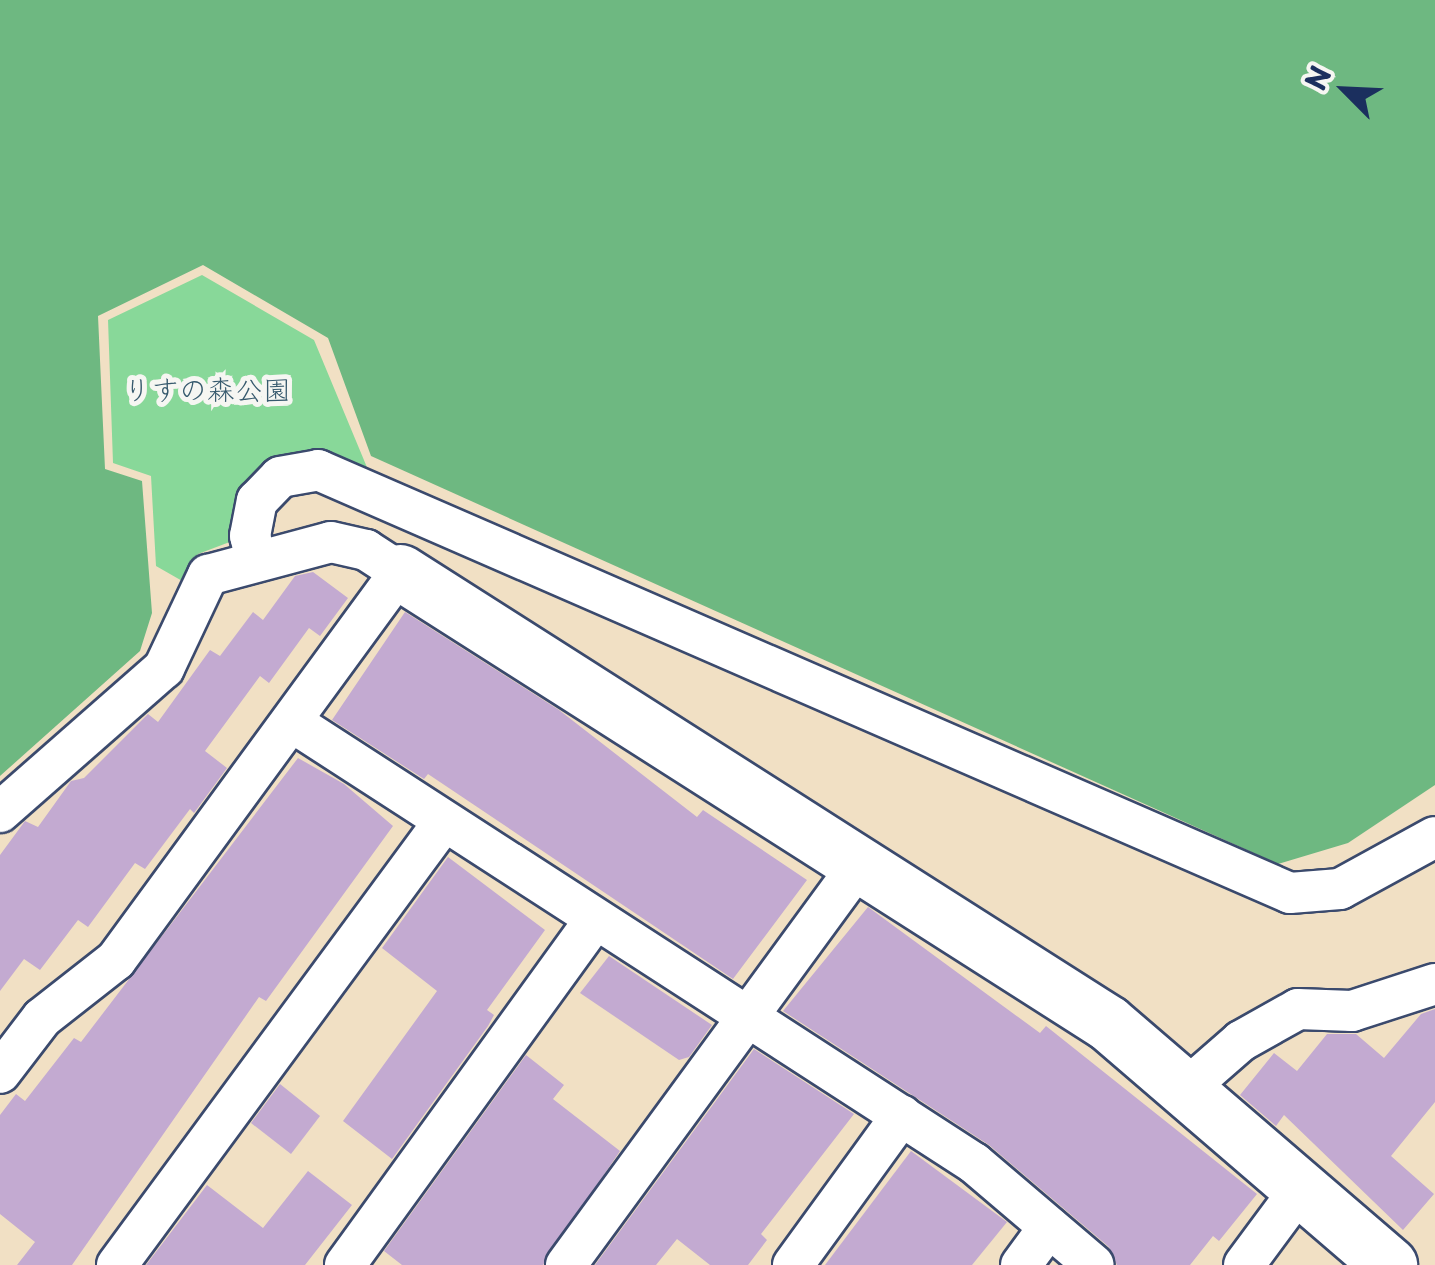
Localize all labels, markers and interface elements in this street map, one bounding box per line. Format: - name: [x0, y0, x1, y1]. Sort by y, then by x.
- north arrow: [1295, 40, 1395, 140]
- text: N: [1293, 59, 1341, 96]
- park label: りすの森公園: [123, 372, 291, 406]

